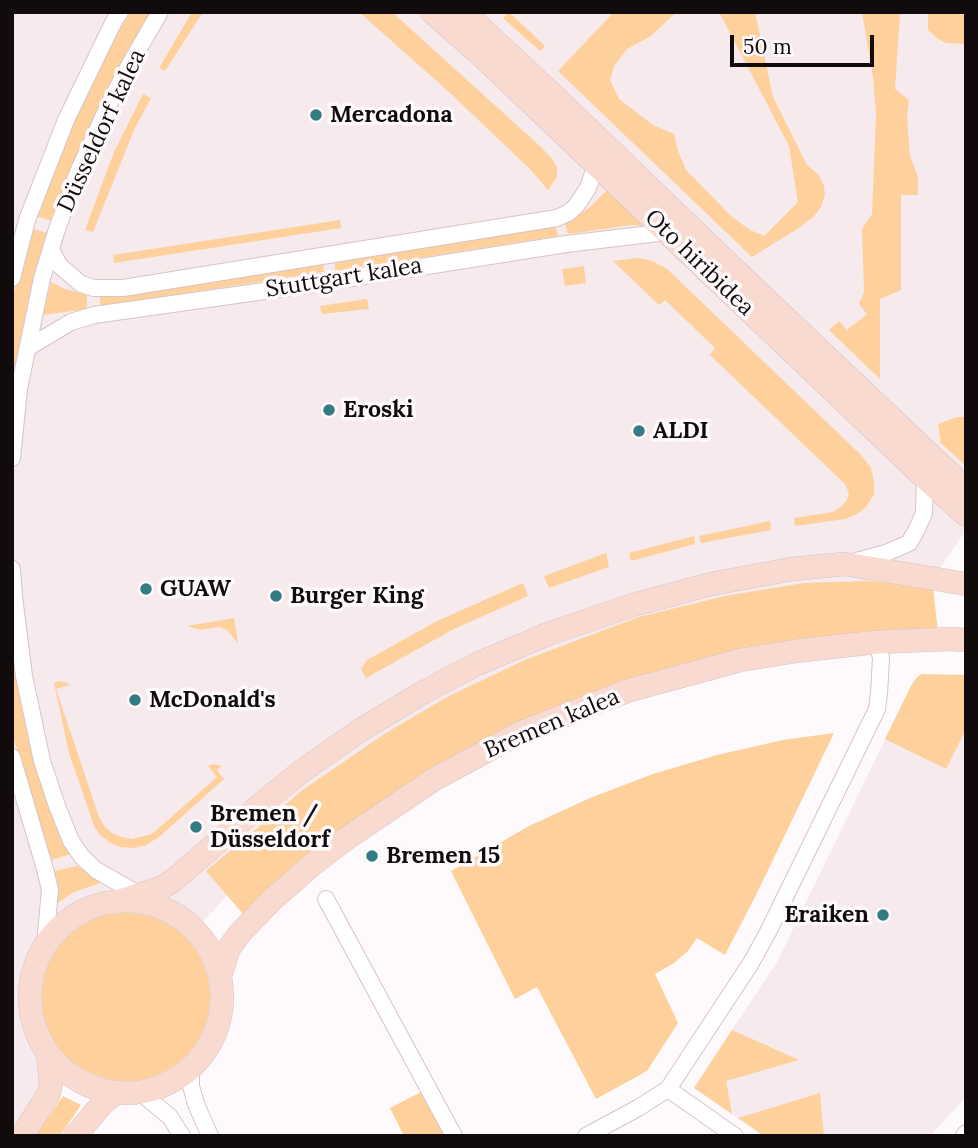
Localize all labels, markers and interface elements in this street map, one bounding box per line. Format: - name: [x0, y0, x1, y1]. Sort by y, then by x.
- scale bar: [733, 21, 876, 65]
- text: 50 m: [743, 33, 792, 60]
- street label: Düsseldorf kalea: [52, 45, 152, 217]
- place label: Mercadona: [330, 101, 452, 129]
- marker: Mercadona: [308, 107, 324, 123]
- street label: Oto hiribidea: [639, 204, 759, 322]
- street label: Stuttgart kalea: [264, 252, 424, 304]
- place label: Eroski: [343, 396, 413, 424]
- marker: Eroski: [321, 402, 337, 418]
- place label: ALDI: [653, 417, 708, 445]
- marker: ALDI: [631, 423, 647, 439]
- place label: GUAW: [160, 575, 231, 603]
- marker: GUAW: [138, 581, 154, 597]
- place label: Burger King: [290, 582, 424, 610]
- marker: Burger King: [268, 588, 284, 604]
- street label: Bremen kalea: [480, 683, 624, 765]
- place label: McDonald's: [149, 686, 276, 714]
- marker: McDonald's: [127, 692, 143, 708]
- place label: Bremen / Düsseldorf: [210, 800, 330, 854]
- marker: Bremen / Düsseldorf: [188, 819, 204, 835]
- place label: Bremen 15: [386, 842, 500, 870]
- marker: Bremen 15: [364, 848, 380, 864]
- place label: Eraiken: [784, 901, 869, 929]
- marker: Eraiken: [875, 907, 891, 923]

